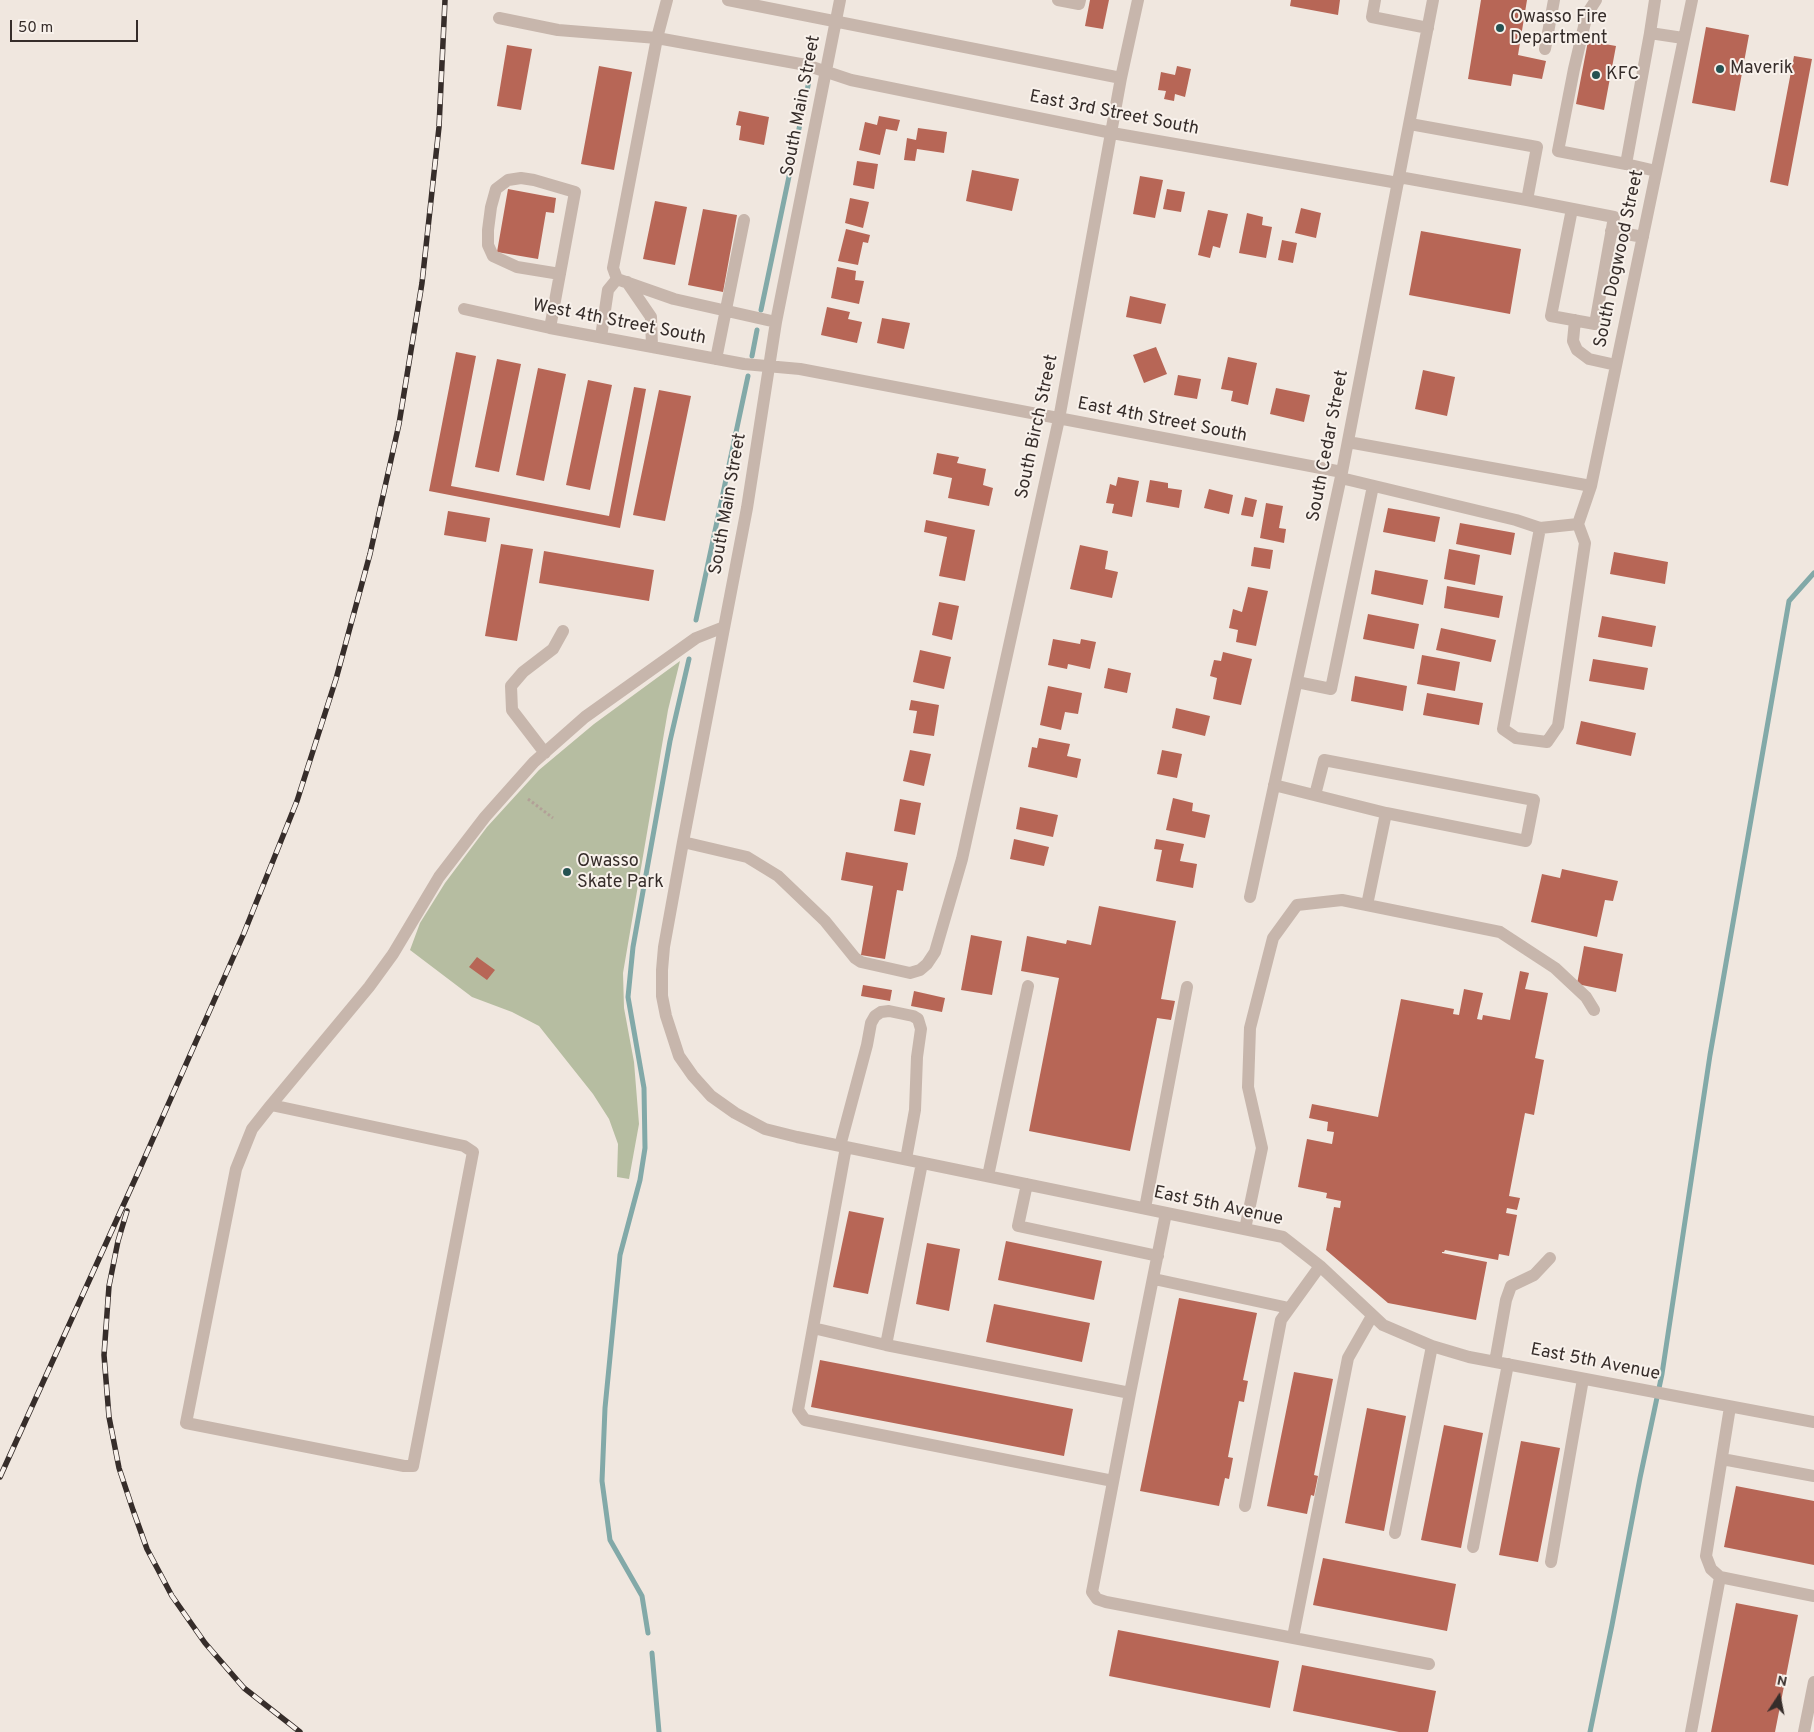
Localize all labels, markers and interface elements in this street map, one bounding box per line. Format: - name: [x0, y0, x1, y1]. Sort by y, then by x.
- place label: Owasso Fire Department: [1510, 7, 1607, 50]
- scale bar: [12, 10, 140, 42]
- text: 50 m: [18, 19, 53, 38]
- marker: Owasso Fire Department: [1494, 22, 1506, 34]
- street label: South Main Street: [778, 34, 826, 178]
- place label: Maverik: [1730, 58, 1793, 80]
- marker: Maverik: [1714, 63, 1726, 75]
- place label: KFC: [1606, 64, 1639, 86]
- marker: KFC: [1590, 69, 1602, 81]
- street label: East 3rd Street South: [1027, 87, 1201, 141]
- street label: South Dogwood Street: [1591, 168, 1649, 350]
- street label: West 4th Street South: [530, 296, 708, 350]
- street label: South Birch Street: [1012, 353, 1064, 501]
- street label: South Cedar Street: [1304, 368, 1354, 524]
- street label: East 4th Street South: [1075, 394, 1249, 448]
- street label: South Main Street: [706, 432, 752, 576]
- place label: Owasso Skate Park: [577, 851, 664, 894]
- marker: Owasso Skate Park: [561, 866, 573, 878]
- street label: East 5th Avenue: [1151, 1183, 1285, 1231]
- street label: East 5th Avenue: [1528, 1340, 1662, 1386]
- north arrow: [1754, 1672, 1804, 1722]
- text: N: [1775, 1672, 1789, 1691]

